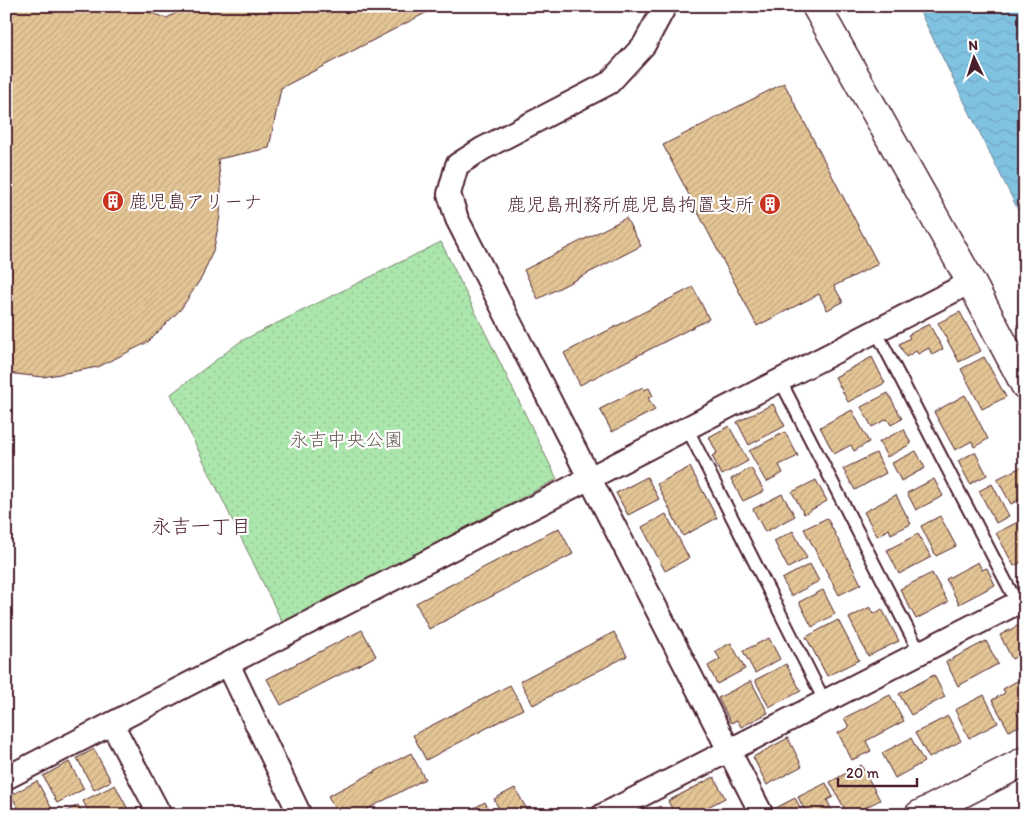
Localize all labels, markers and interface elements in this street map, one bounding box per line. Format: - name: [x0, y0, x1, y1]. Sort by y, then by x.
- north arrow: [948, 32, 998, 82]
- text: N: [968, 37, 978, 54]
- building icon: 鹿児島アリーナ: [101, 189, 125, 213]
- place label: 鹿児島アリーナ: [129, 190, 262, 213]
- building icon: 鹿児島刑務所鹿児島拘置支所: [758, 192, 782, 216]
- place label: 鹿児島刑務所鹿児島拘置支所: [507, 193, 754, 216]
- park label: 永吉中央公園: [289, 428, 403, 451]
- district label: 永吉一丁目: [151, 514, 251, 538]
- scale bar: [838, 756, 917, 788]
- text: 20 m: [846, 764, 880, 782]

